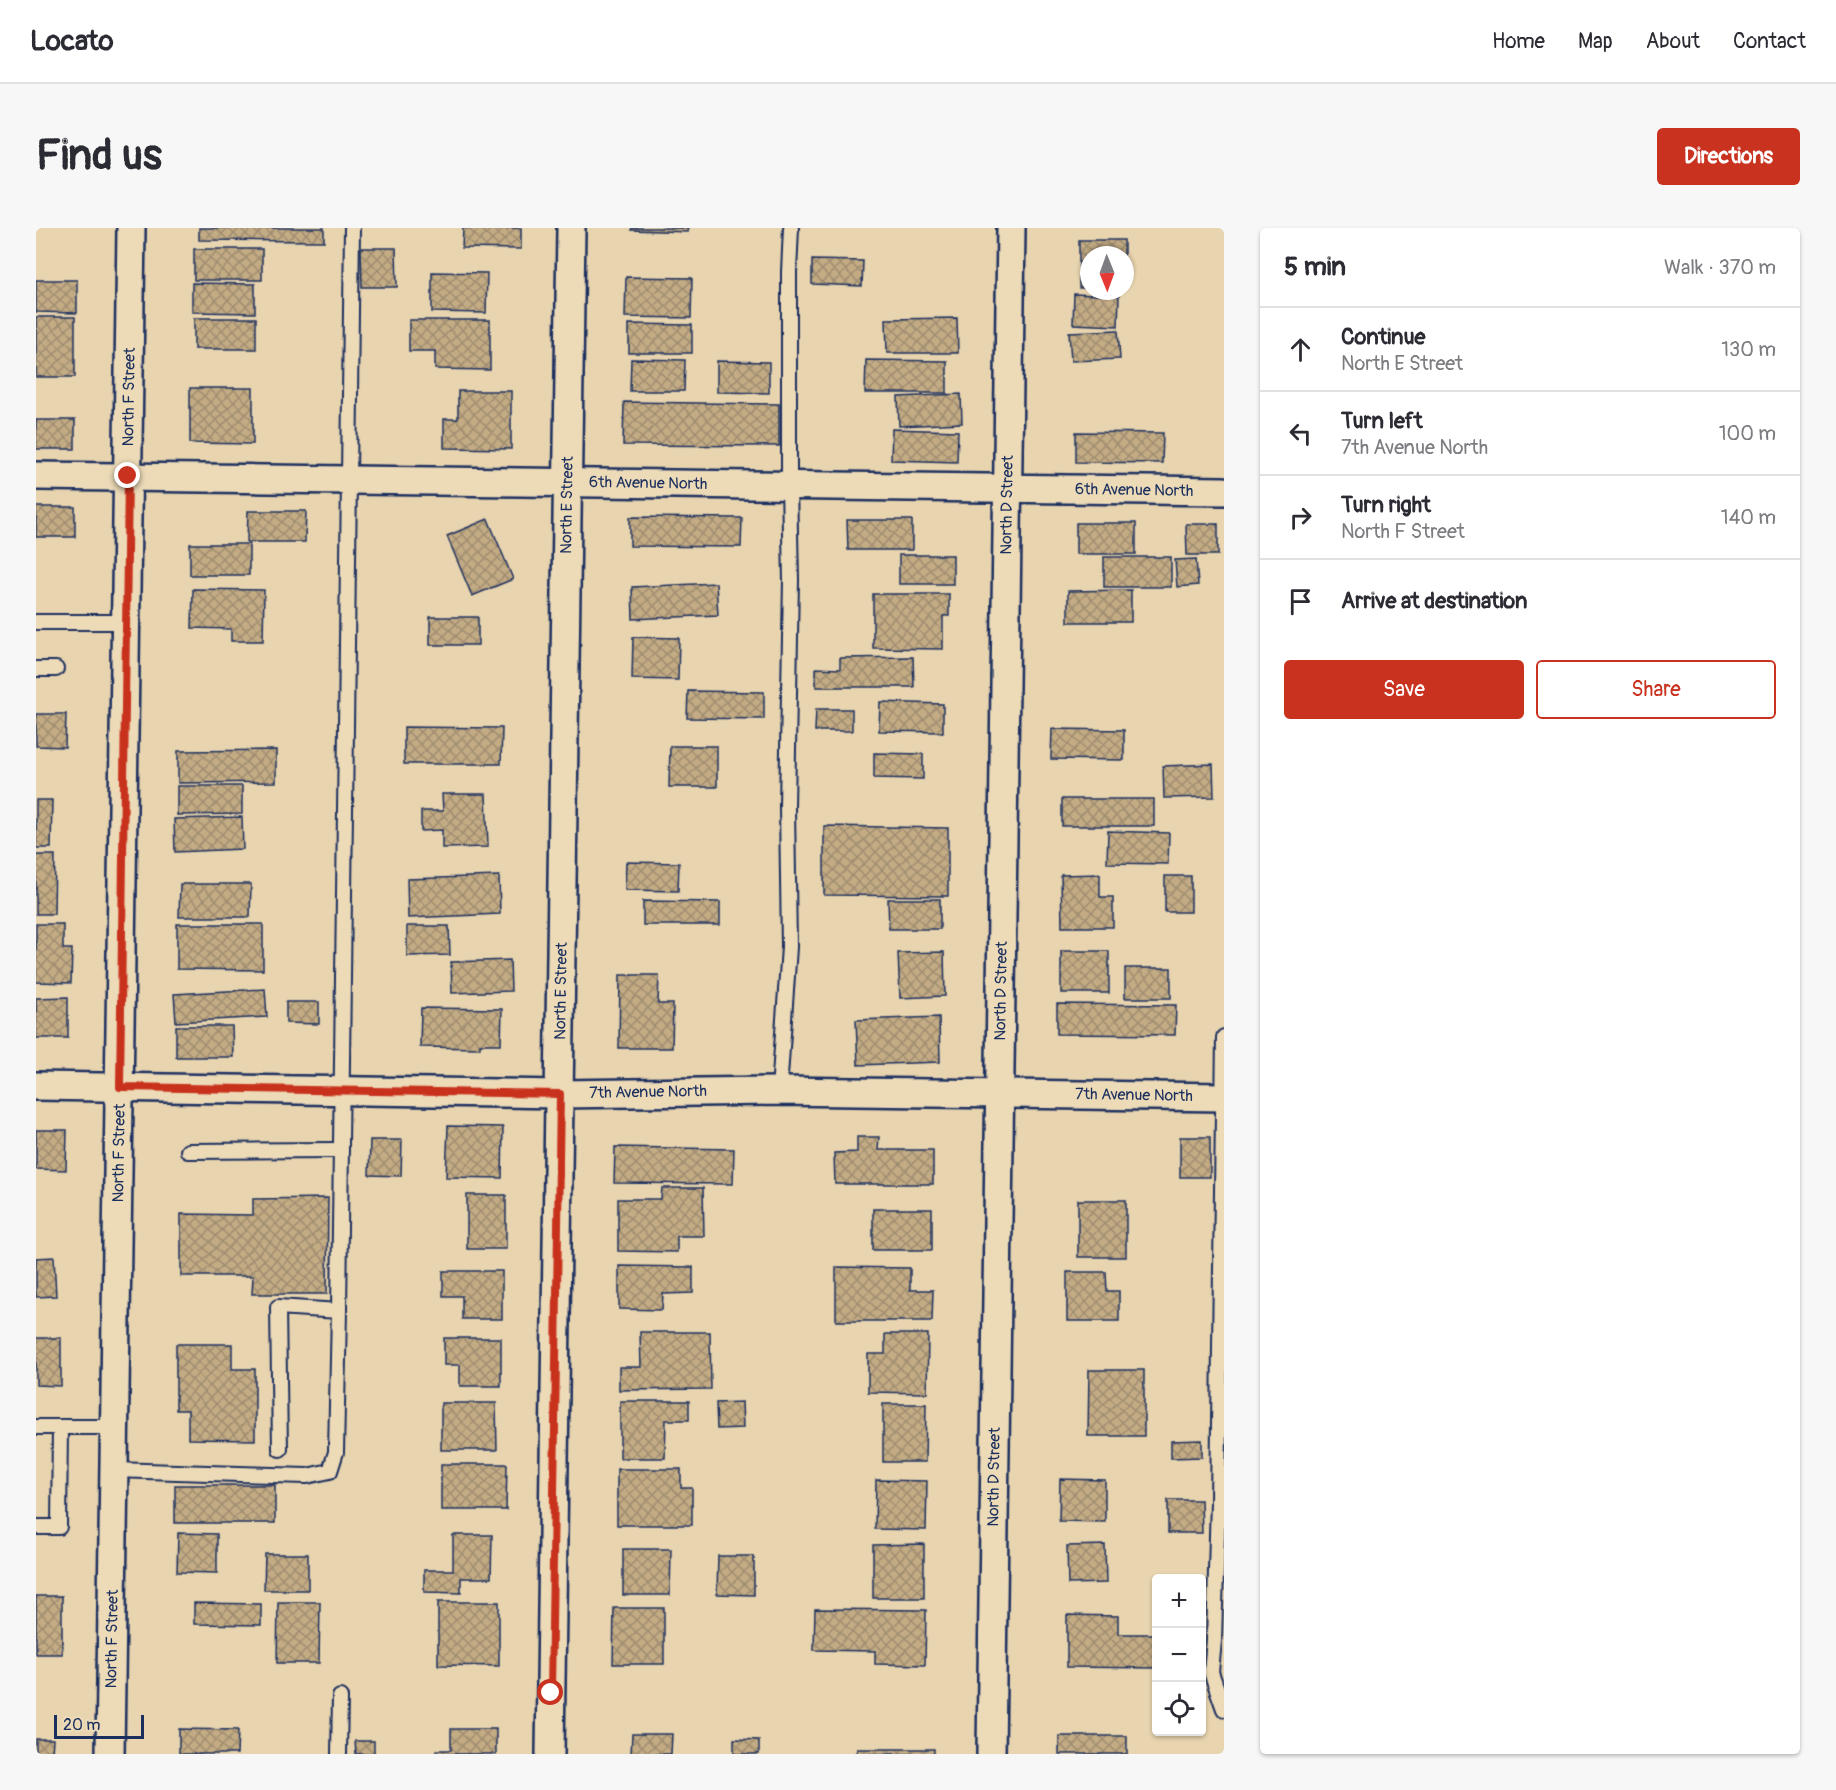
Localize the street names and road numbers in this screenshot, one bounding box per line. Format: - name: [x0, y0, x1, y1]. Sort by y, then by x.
- street label: North F Street: [118, 347, 140, 447]
- street label: North E Street: [556, 455, 578, 554]
- street label: North D Street: [996, 455, 1018, 555]
- street label: 6th Avenue North: [589, 472, 707, 494]
- street label: 6th Avenue North: [1075, 479, 1193, 501]
- street label: North E Street: [550, 941, 572, 1040]
- street label: North D Street: [990, 941, 1012, 1041]
- street label: 7th Avenue North: [589, 1081, 707, 1103]
- street label: 7th Avenue North: [1075, 1084, 1193, 1106]
- street label: North F Street: [108, 1103, 130, 1203]
- street label: North D Street: [983, 1427, 1005, 1527]
- street label: North F Street: [101, 1589, 123, 1689]

